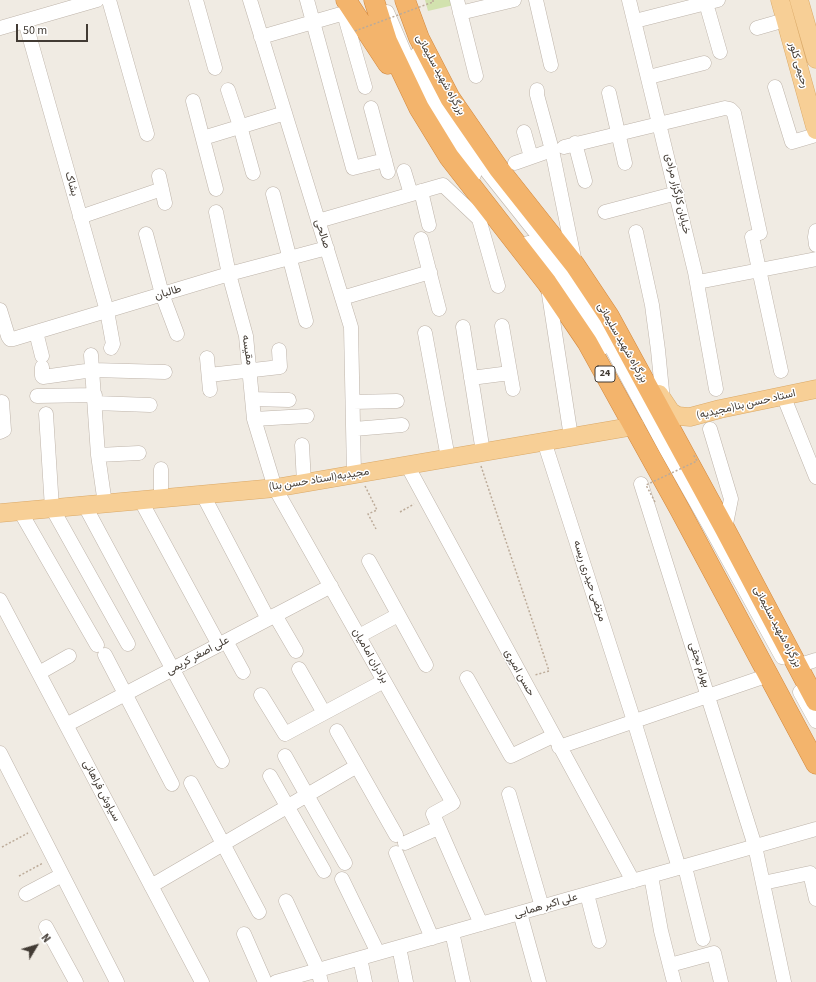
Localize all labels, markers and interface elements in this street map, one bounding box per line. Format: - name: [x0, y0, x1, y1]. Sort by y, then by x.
- scale bar: [18, 16, 90, 42]
- text: 50 m: [23, 22, 47, 39]
- street label: بزرگراه شهید سلیمانی: [412, 32, 468, 118]
- street label: رحیمی کلور: [785, 41, 811, 89]
- street label: خیابان کارگزار مرادی: [661, 152, 693, 236]
- street label: بشاک: [61, 170, 81, 198]
- street label: صالحی: [311, 218, 333, 250]
- street label: طالبان: [153, 283, 183, 303]
- street label: بزرگراه شهید سلیمانی: [594, 301, 650, 385]
- street label: مقیسه: [238, 334, 256, 366]
- road number: 24: [595, 366, 615, 382]
- street label: استاد حسن بنا(مجیدیه): [695, 387, 797, 423]
- street label: مجیدیه(استاد حسن بنا): [268, 466, 370, 494]
- street label: مرتضی حیدری ریسه: [570, 539, 608, 623]
- street label: بزرگراه شهید سلیمانی: [750, 584, 804, 670]
- street label: برادران امامیان: [349, 626, 391, 686]
- street label: علی اصغر کریمی: [164, 634, 232, 678]
- street label: بهرام نجفی: [685, 641, 713, 689]
- street label: حسن امیری: [501, 647, 537, 699]
- street label: سیاوش فراهانی: [79, 758, 123, 824]
- street label: علی اکبر همایی: [513, 891, 579, 921]
- north arrow: [16, 926, 56, 966]
- text: N: [38, 931, 54, 946]

